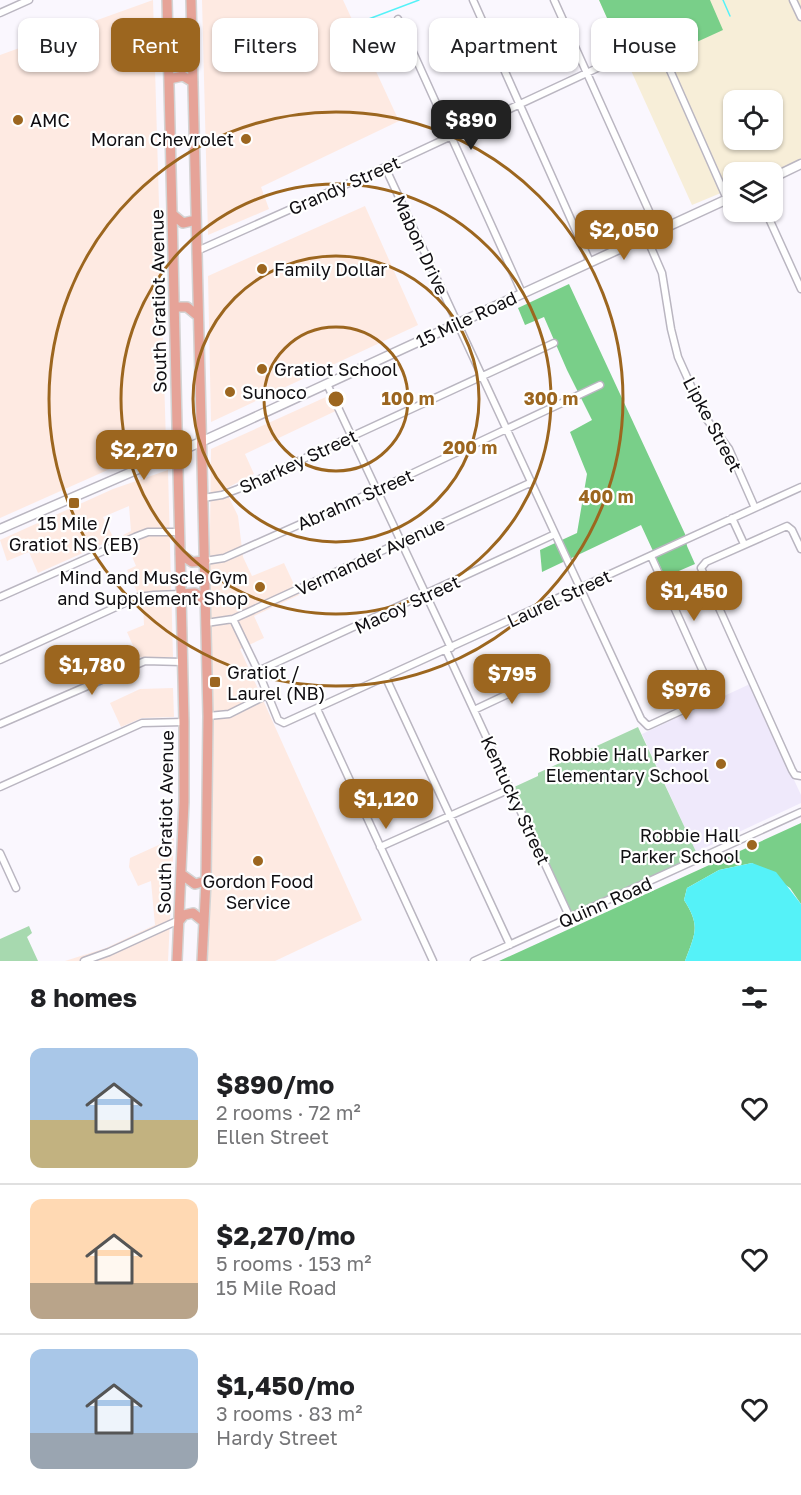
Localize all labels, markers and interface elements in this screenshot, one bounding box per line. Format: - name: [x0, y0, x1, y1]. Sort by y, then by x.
- chip: Buy: [18, 18, 99, 72]
- chip: Rent: [111, 18, 200, 72]
- chip: Filters: [212, 18, 318, 72]
- chip: New: [330, 18, 417, 72]
- chip: Apartment: [429, 18, 579, 72]
- chip: House: [591, 18, 698, 72]
- map controls: [723, 90, 783, 222]
- button: locate: [723, 90, 783, 150]
- pin: $890: [435, 100, 507, 151]
- text: $890: [445, 107, 497, 131]
- place label: AMC: [30, 109, 70, 131]
- marker: AMC: [11, 113, 25, 127]
- place label: Moran Chevrolet: [91, 128, 234, 150]
- marker: Moran Chevrolet: [239, 132, 253, 146]
- street label: Grandy Street: [285, 151, 403, 219]
- button: layers: [723, 162, 783, 222]
- street label: Mabon Drive: [388, 192, 454, 298]
- street label: South Gratiot Avenue: [145, 209, 171, 393]
- pin: $2,050: [575, 210, 673, 261]
- text: $2,050: [589, 217, 659, 241]
- place label: Family Dollar: [274, 258, 387, 280]
- marker: Family Dollar: [255, 262, 269, 276]
- street label: 15 Mile Road: [412, 286, 520, 352]
- place label: Gratiot School: [274, 358, 398, 380]
- marker: Gratiot School: [255, 362, 269, 376]
- street label: Lipke Street: [679, 373, 747, 475]
- place label: Sunoco: [242, 381, 307, 403]
- marker: Sunoco: [223, 385, 237, 399]
- text: 100 m: [382, 387, 434, 409]
- text: 300 m: [524, 387, 578, 409]
- centre of rings: [326, 389, 346, 409]
- street label: Sharkey Street: [236, 424, 360, 498]
- pin: $2,270: [95, 430, 193, 481]
- text: 200 m: [443, 436, 497, 458]
- text: $2,270: [110, 437, 178, 461]
- street label: Abrahm Street: [293, 464, 417, 534]
- text: 400 m: [579, 485, 633, 507]
- marker: 15 Mile / Gratiot NS (EB): [67, 496, 81, 510]
- place label: 15 Mile / Gratiot NS (EB): [9, 512, 139, 555]
- street label: Vermander Avenue: [292, 512, 448, 600]
- street label: Laurel Street: [503, 564, 615, 632]
- place label: Mind and Muscle Gym and Supplement Shop: [57, 566, 248, 609]
- street label: Macoy Street: [351, 570, 463, 638]
- pin: $1,450: [645, 571, 743, 622]
- text: $1,450: [660, 578, 728, 602]
- marker: Mind and Muscle Gym and Supplement Shop: [253, 580, 267, 594]
- pin: $1,780: [43, 645, 141, 696]
- text: $1,780: [59, 652, 125, 676]
- pin: $795: [476, 654, 548, 705]
- place label: Gratiot / Laurel (NB): [227, 661, 325, 704]
- text: $795: [487, 661, 537, 685]
- pin: $976: [650, 670, 722, 721]
- marker: Gratiot / Laurel (NB): [208, 675, 222, 689]
- text: $976: [661, 677, 711, 701]
- street label: South Gratiot Avenue: [152, 730, 178, 914]
- street label: Kentucky Street: [477, 732, 555, 868]
- place label: Robbie Hall Parker Elementary School: [545, 743, 709, 786]
- marker: Robbie Hall Parker Elementary School: [714, 757, 728, 771]
- pin: $1,120: [337, 779, 435, 830]
- text: $1,120: [353, 786, 419, 810]
- place label: Robbie Hall Parker School: [620, 824, 740, 867]
- marker: Robbie Hall Parker School: [745, 838, 759, 852]
- marker: Gordon Food Service: [251, 854, 265, 868]
- place label: Gordon Food Service: [203, 870, 313, 913]
- street label: Quinn Road: [555, 872, 655, 932]
- icon: filters: [738, 981, 771, 1014]
- text: 8 homes: [30, 982, 137, 1013]
- text: $890/mo: [216, 1069, 334, 1100]
- icon: home: [78, 1072, 150, 1144]
- icon: heart: [738, 1092, 771, 1125]
- text: 2 rooms · 72 m²: [216, 1100, 361, 1124]
- text: Ellen Street: [216, 1124, 329, 1148]
- text: $2,270/mo: [216, 1220, 355, 1251]
- icon: home: [78, 1223, 150, 1295]
- icon: heart: [738, 1243, 771, 1276]
- text: 5 rooms · 153 m²: [216, 1251, 371, 1275]
- text: 15 Mile Road: [216, 1275, 337, 1299]
- text: $1,450/mo: [216, 1370, 355, 1401]
- icon: home: [78, 1373, 150, 1445]
- icon: heart: [738, 1393, 771, 1426]
- text: 3 rooms · 83 m²: [216, 1401, 362, 1425]
- text: Hardy Street: [216, 1425, 338, 1449]

